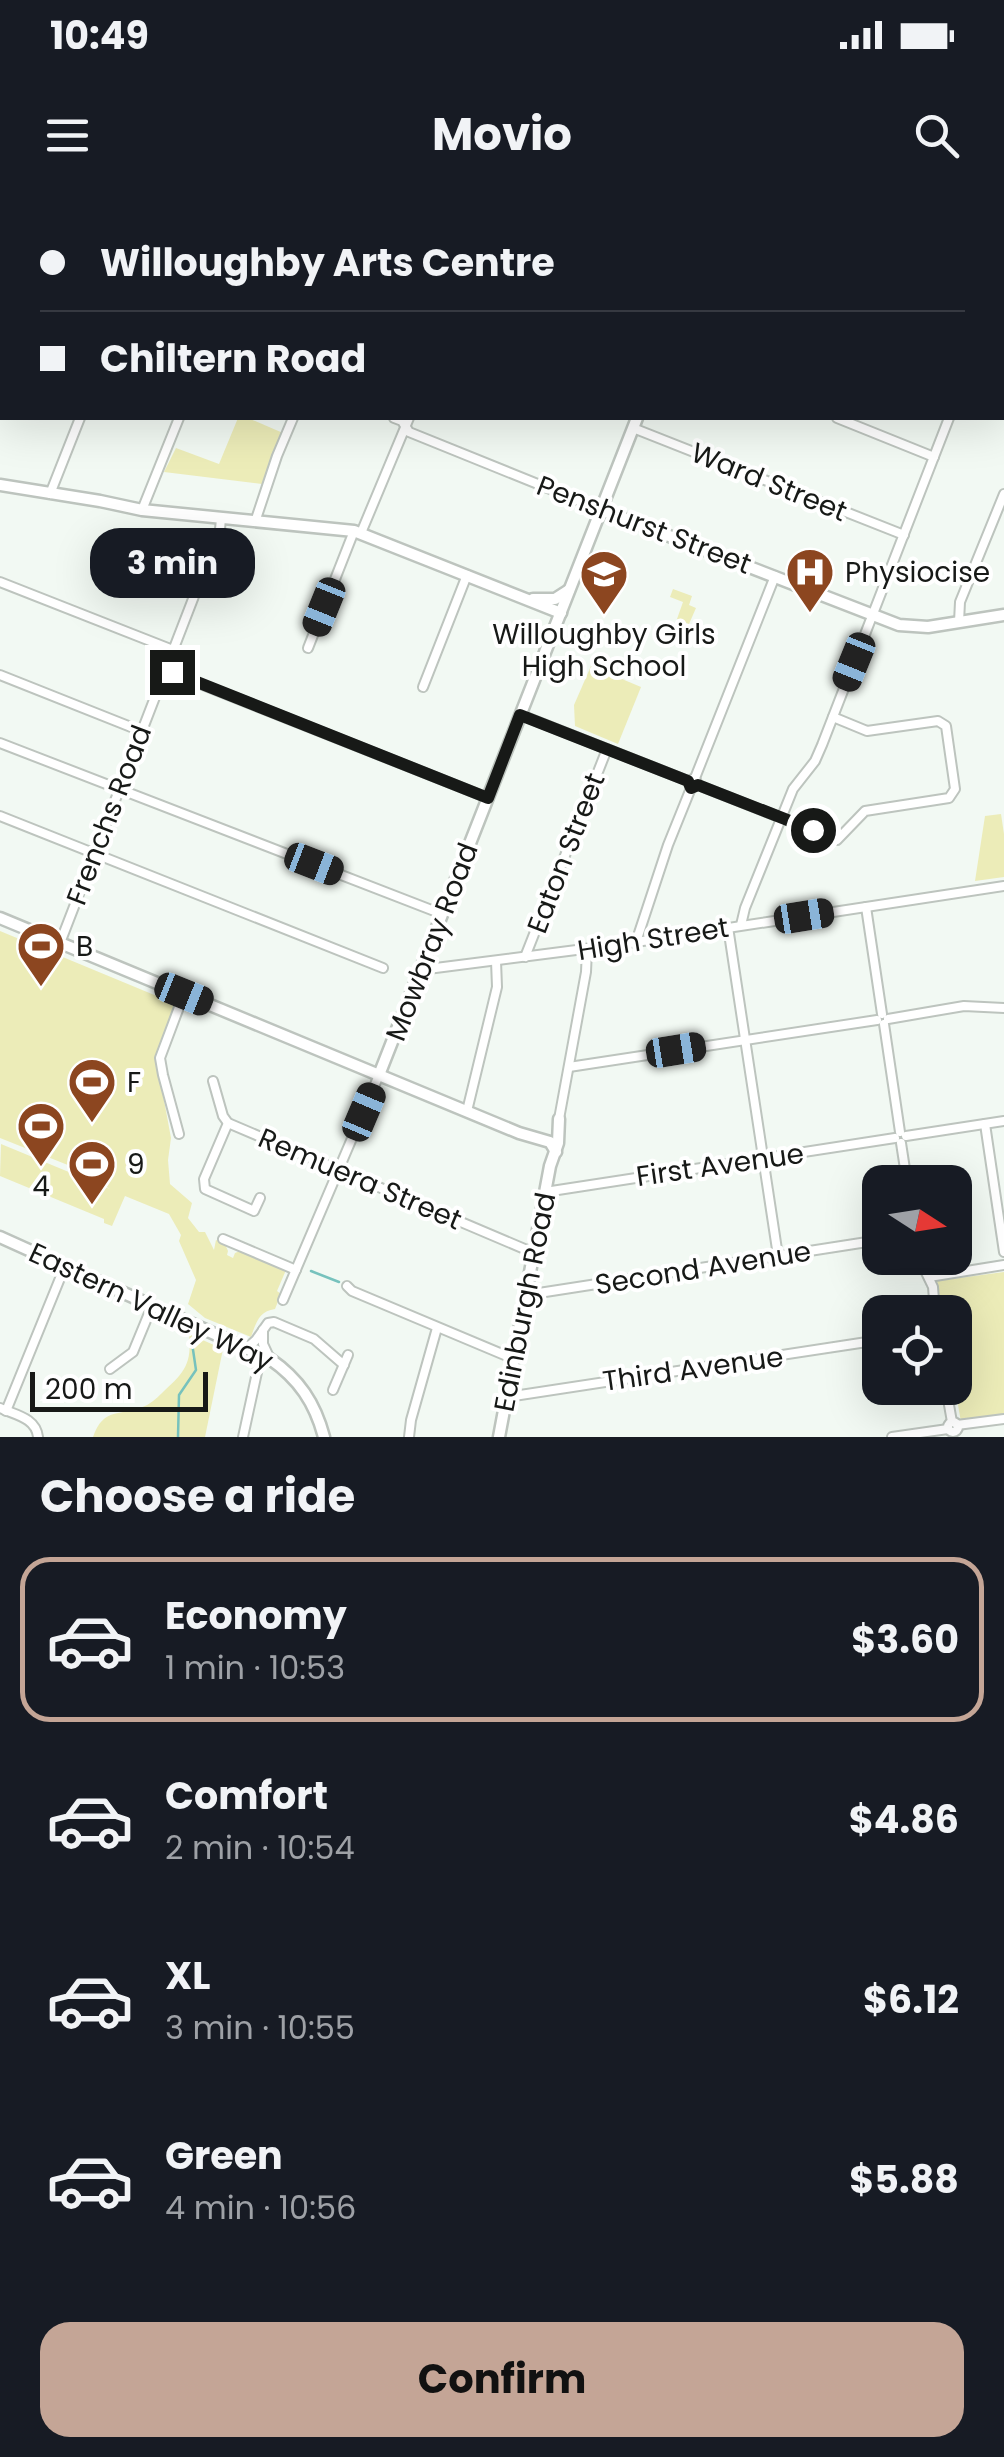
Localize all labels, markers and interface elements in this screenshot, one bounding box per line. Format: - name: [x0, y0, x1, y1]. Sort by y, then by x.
- text: 10:49: [50, 9, 149, 62]
- text: Movio: [432, 103, 572, 166]
- icon: menu: [40, 108, 95, 163]
- icon: search: [909, 108, 964, 163]
- text: Willoughby Arts Centre: [100, 236, 555, 289]
- text: Chiltern Road: [100, 332, 366, 385]
- street label: Ward Street: [685, 433, 853, 531]
- street label: Penshurst Street: [531, 466, 757, 584]
- callout: 3 min: [90, 527, 254, 597]
- text: 3 min: [127, 540, 218, 585]
- hospital icon: Physiocise: [784, 546, 836, 614]
- school or university icon: Willoughby Girls High School: [578, 548, 630, 616]
- place label: Physiocise: [845, 553, 990, 592]
- car: [299, 574, 349, 640]
- place label: Willoughby Girls High School: [492, 615, 716, 686]
- car: [829, 629, 879, 695]
- route end: [150, 650, 195, 695]
- street label: Frenchs Road: [57, 719, 161, 911]
- street label: Eaton Street: [518, 767, 614, 939]
- route start: [791, 808, 836, 853]
- street label: Mowbray Road: [376, 837, 488, 1047]
- car: [281, 839, 347, 889]
- car: [772, 896, 836, 936]
- street label: High Street: [575, 908, 731, 970]
- sports icon: B: [15, 920, 67, 988]
- place label: B: [76, 927, 93, 966]
- car: [151, 969, 217, 1019]
- car: [644, 1030, 708, 1070]
- sports icon: F: [66, 1056, 118, 1124]
- place label: F: [127, 1063, 141, 1102]
- car: [338, 1079, 390, 1145]
- sports icon: 4: [15, 1100, 67, 1168]
- street label: Remuera Street: [252, 1119, 468, 1239]
- street label: First Avenue: [634, 1134, 806, 1196]
- sports icon: 9: [66, 1138, 118, 1206]
- place label: 9: [127, 1145, 145, 1184]
- north arrow: [862, 1165, 972, 1275]
- map controls: [862, 1165, 972, 1405]
- place label: 4: [32, 1167, 50, 1206]
- street label: Edinburgh Road: [485, 1189, 565, 1415]
- street label: Second Avenue: [592, 1232, 814, 1304]
- street label: Eastern Valley Way: [22, 1233, 280, 1381]
- button: locate: [862, 1295, 972, 1405]
- street label: Third Avenue: [600, 1337, 786, 1401]
- scale bar: [30, 1367, 208, 1412]
- text: 200 m: [45, 1370, 133, 1409]
- text: Choose a ride: [40, 1465, 355, 1528]
- text: Economy: [165, 1589, 347, 1642]
- icon: car: [45, 1595, 135, 1685]
- text: $3.60: [851, 1613, 959, 1666]
- text: 1 min · 10:53: [165, 1645, 345, 1690]
- text: Comfort: [165, 1769, 328, 1822]
- icon: car: [45, 1775, 135, 1865]
- text: $4.86: [849, 1793, 959, 1846]
- text: 2 min · 10:54: [165, 1825, 355, 1870]
- text: XL: [165, 1949, 210, 2002]
- icon: car: [45, 1955, 135, 2045]
- text: $6.12: [863, 1973, 959, 2026]
- text: 3 min · 10:55: [165, 2005, 355, 2050]
- text: Green: [165, 2129, 283, 2182]
- icon: car: [45, 2135, 135, 2225]
- text: $5.88: [849, 2153, 959, 2206]
- text: 4 min · 10:56: [165, 2185, 356, 2230]
- button: Confirm: [40, 2322, 964, 2437]

